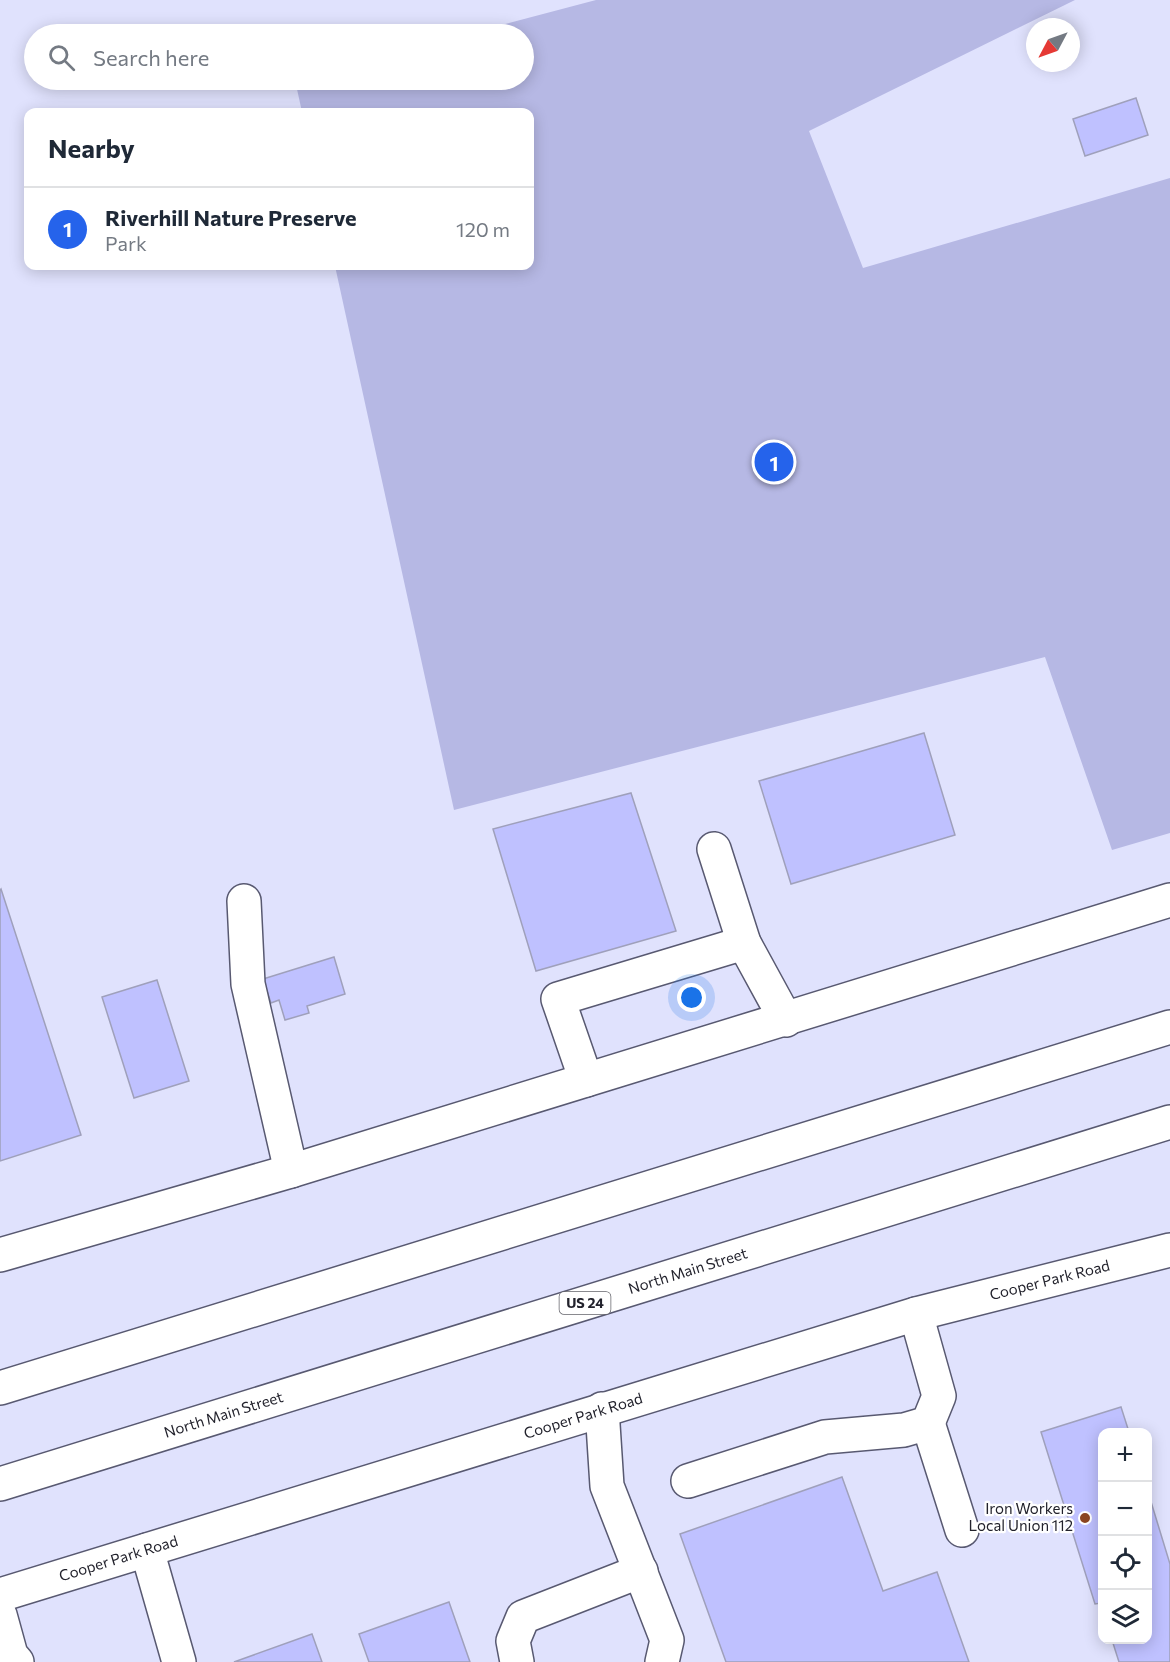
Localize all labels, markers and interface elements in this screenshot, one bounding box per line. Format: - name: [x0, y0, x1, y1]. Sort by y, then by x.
- north arrow: [1026, 18, 1080, 72]
- search box: [24, 24, 534, 90]
- icon: search: [45, 41, 78, 74]
- text: Search here: [93, 44, 209, 71]
- text: Nearby: [48, 132, 135, 163]
- text: Riverhill Nature Preserve: [105, 204, 357, 231]
- text: 1: [63, 217, 72, 241]
- text: 120 m: [456, 217, 510, 241]
- text: Park: [105, 231, 147, 255]
- pin: 1: [754, 440, 794, 484]
- your location: [677, 983, 706, 1012]
- street label: North Main Street: [626, 1243, 749, 1297]
- street label: Cooper Park Road: [987, 1256, 1111, 1303]
- road number: US 24: [560, 1292, 610, 1314]
- street label: North Main Street: [161, 1387, 285, 1441]
- street label: Cooper Park Road: [521, 1388, 644, 1442]
- map controls: [1098, 1428, 1152, 1644]
- button: +: [1098, 1428, 1152, 1482]
- button: −: [1098, 1482, 1152, 1536]
- place label: Iron Workers Local Union 112: [969, 1499, 1073, 1534]
- marker: Iron Workers Local Union 112: [1078, 1511, 1092, 1525]
- street label: Cooper Park Road: [57, 1531, 180, 1584]
- button: locate: [1098, 1536, 1152, 1590]
- button: layers: [1098, 1590, 1152, 1644]

